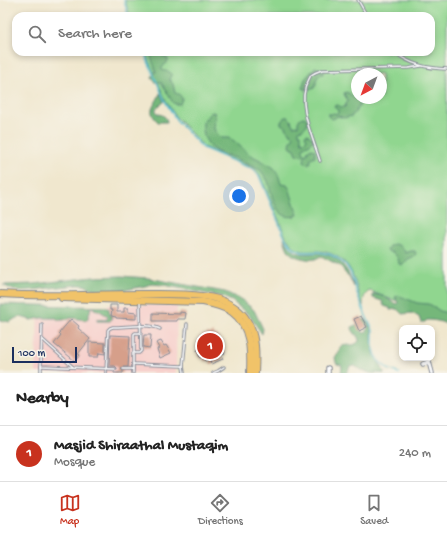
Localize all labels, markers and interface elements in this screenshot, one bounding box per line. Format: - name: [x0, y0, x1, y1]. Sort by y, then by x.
- search box: [12, 12, 435, 56]
- icon: search: [26, 23, 48, 45]
- text: Search here: [58, 25, 132, 43]
- north arrow: [351, 68, 387, 104]
- your location: [229, 186, 249, 206]
- map controls: [399, 325, 435, 361]
- button: locate: [399, 325, 435, 361]
- pin: 1: [197, 331, 223, 361]
- scale bar: [12, 345, 77, 364]
- text: 100 m: [18, 348, 45, 360]
- text: Nearby: [16, 389, 69, 409]
- text: Masjid Shiraathal Mustaqim: [54, 437, 228, 455]
- text: 1: [26, 446, 32, 461]
- text: 240 m: [399, 446, 431, 461]
- text: Mosque: [54, 455, 95, 470]
- tab: Map: [59, 492, 81, 528]
- tab: Directions: [198, 492, 243, 528]
- tab: Saved: [360, 492, 388, 528]

